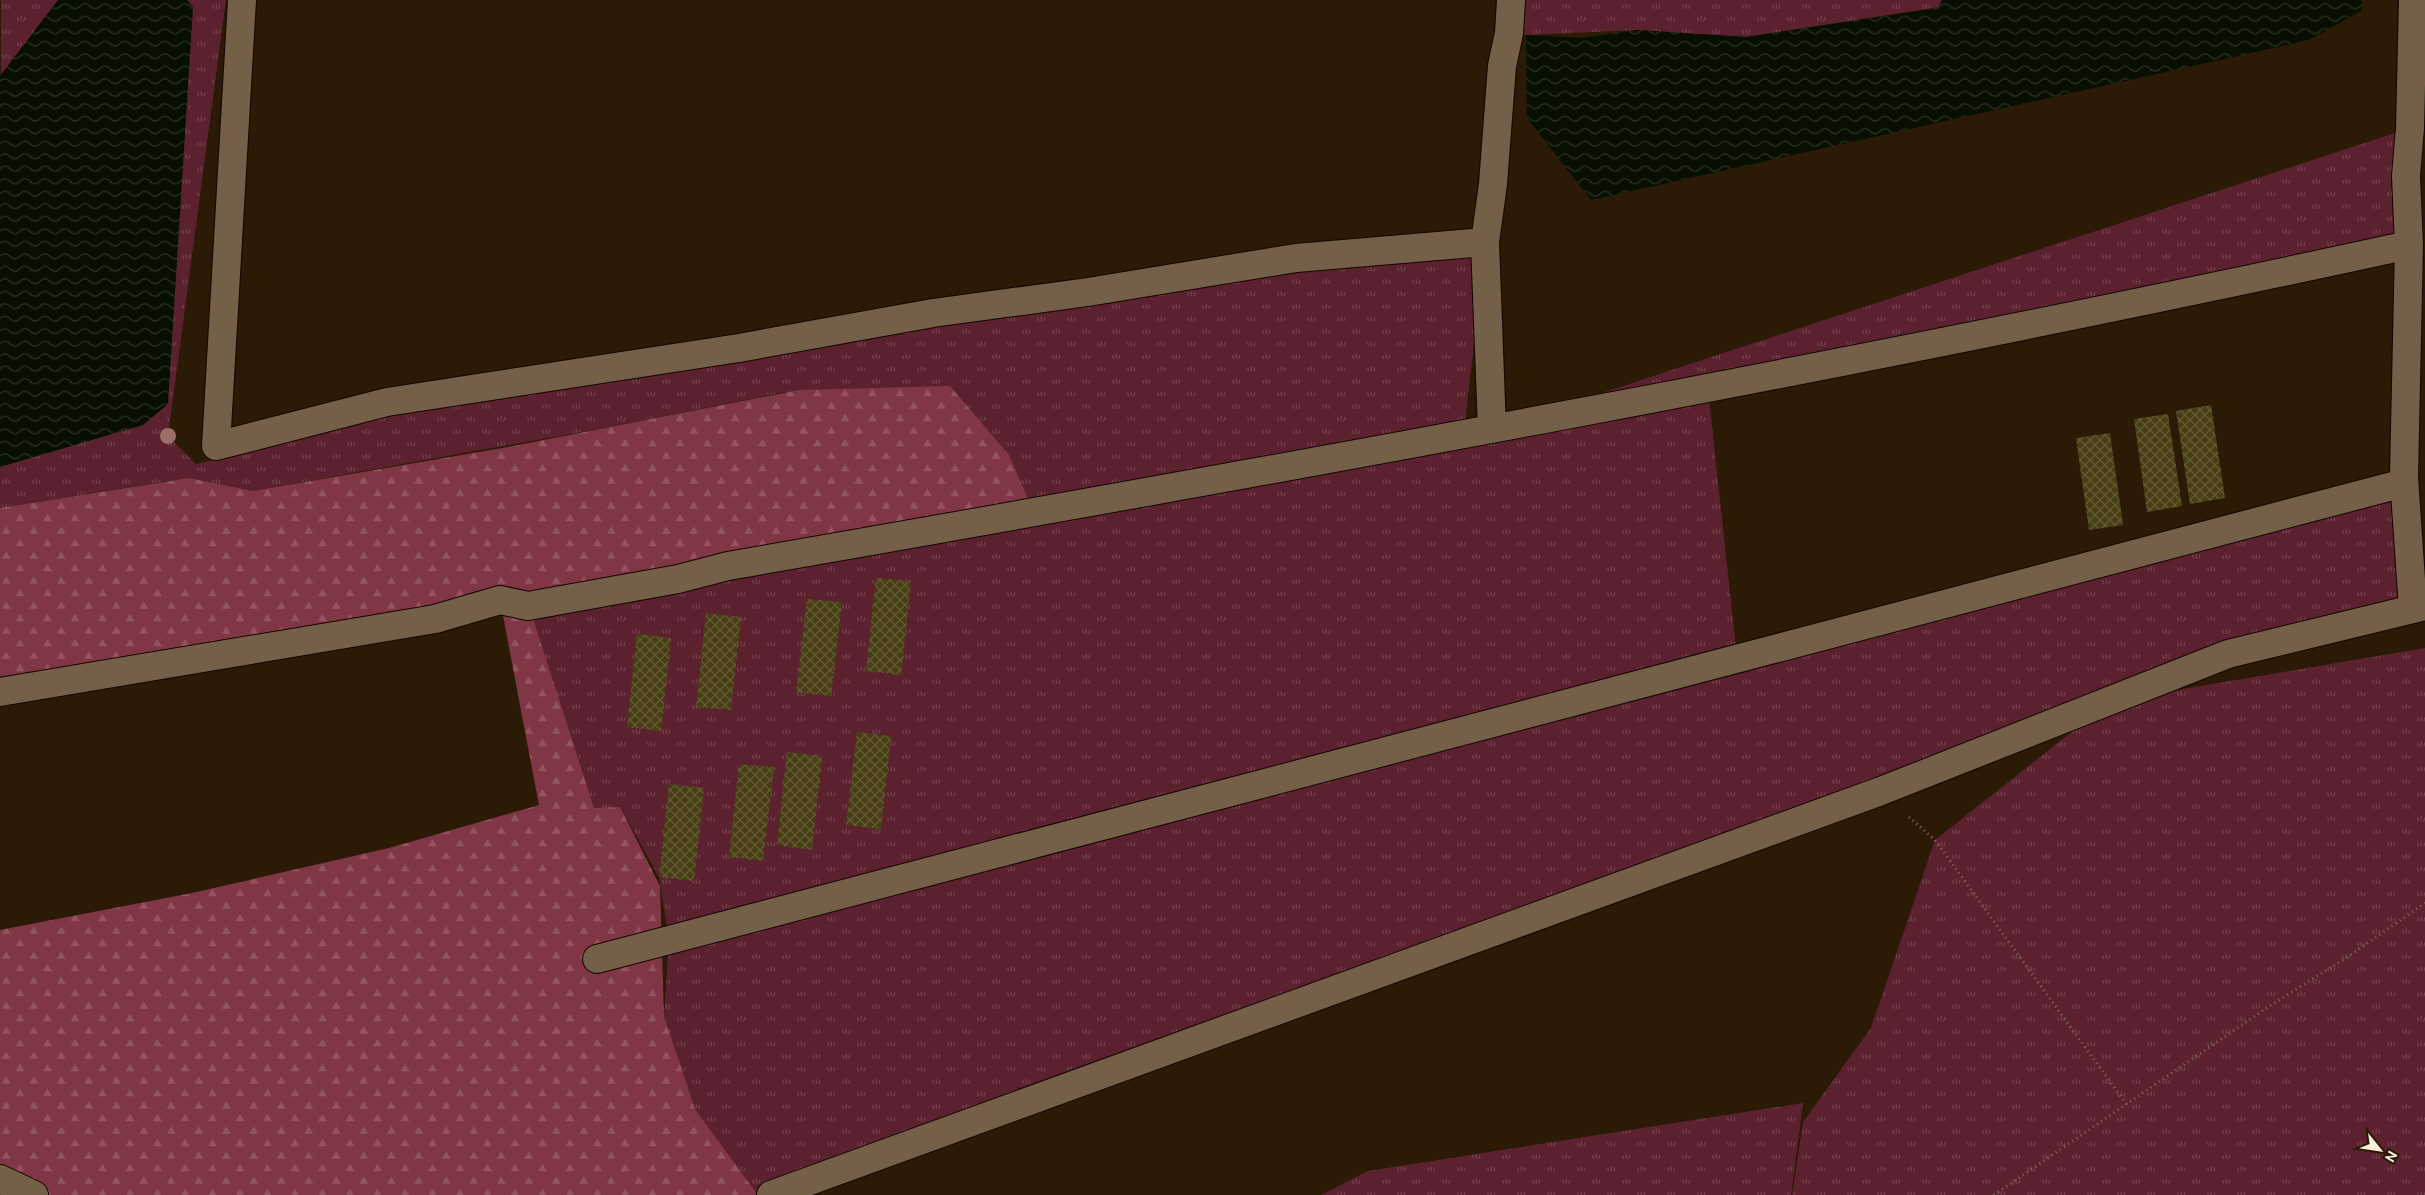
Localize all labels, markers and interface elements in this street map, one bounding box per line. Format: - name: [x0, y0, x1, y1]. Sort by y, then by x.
- north arrow: [2355, 1125, 2405, 1175]
- text: N: [2382, 1148, 2401, 1165]

